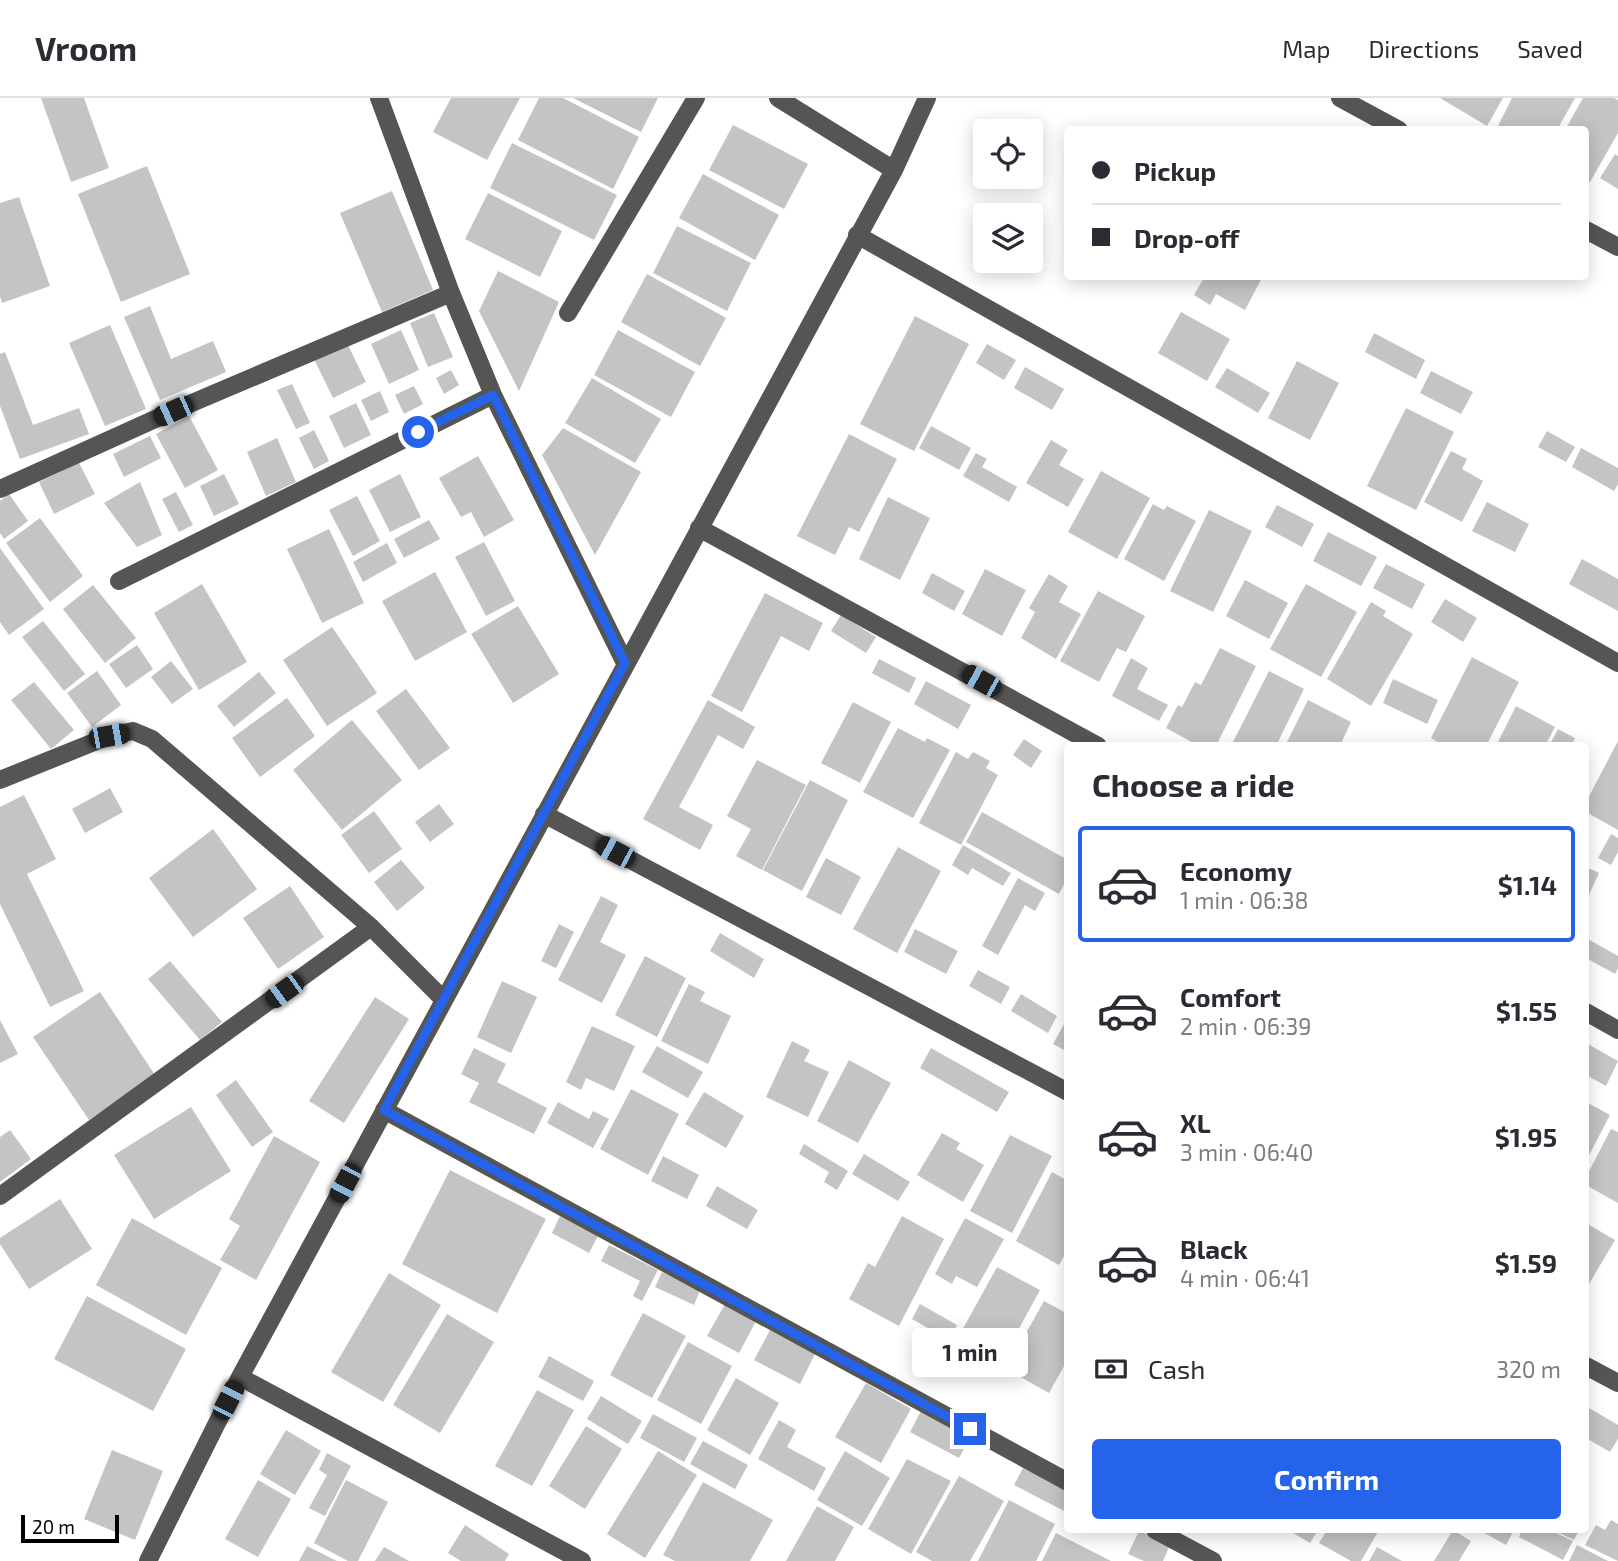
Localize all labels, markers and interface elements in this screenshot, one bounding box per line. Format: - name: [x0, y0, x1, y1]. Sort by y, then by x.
- text: Vroom: [35, 28, 137, 68]
- text: Map: [1282, 34, 1330, 63]
- text: Directions: [1368, 34, 1479, 63]
- text: Saved: [1517, 34, 1583, 63]
- map controls: [973, 119, 1043, 273]
- button: locate: [973, 119, 1043, 189]
- text: Pickup: [1134, 155, 1216, 186]
- button: layers: [973, 203, 1043, 273]
- text: Drop-off: [1134, 222, 1239, 253]
- car: [150, 393, 197, 429]
- route start: [402, 416, 434, 448]
- car: [958, 662, 1005, 700]
- car: [87, 722, 132, 750]
- text: Choose a ride: [1092, 765, 1295, 803]
- car: [592, 833, 639, 871]
- icon: car: [1096, 853, 1159, 916]
- text: Economy: [1180, 855, 1292, 886]
- text: $1.14: [1498, 869, 1557, 900]
- text: 1 min · 06:38: [1180, 886, 1308, 914]
- car: [261, 970, 308, 1012]
- icon: car: [1096, 979, 1159, 1042]
- text: Comfort: [1180, 981, 1281, 1012]
- text: $1.55: [1496, 995, 1557, 1026]
- text: 2 min · 06:39: [1180, 1012, 1311, 1040]
- icon: car: [1096, 1105, 1159, 1168]
- text: XL: [1180, 1107, 1211, 1138]
- text: $1.95: [1495, 1121, 1557, 1152]
- text: 3 min · 06:40: [1180, 1138, 1313, 1166]
- car: [326, 1160, 365, 1206]
- icon: car: [1096, 1231, 1159, 1294]
- text: Black: [1180, 1233, 1248, 1264]
- text: $1.59: [1495, 1247, 1557, 1278]
- text: 4 min · 06:41: [1180, 1264, 1310, 1292]
- callout: 1 min: [912, 1328, 1028, 1376]
- text: 1 min: [942, 1338, 998, 1366]
- icon: cash: [1092, 1350, 1130, 1388]
- text: Cash: [1148, 1353, 1205, 1384]
- text: 320 m: [1496, 1355, 1561, 1383]
- car: [210, 1377, 247, 1423]
- route end: [954, 1413, 986, 1445]
- button: Confirm: [1092, 1439, 1561, 1519]
- scale bar: [21, 1512, 119, 1544]
- text: 20 m: [32, 1515, 75, 1538]

